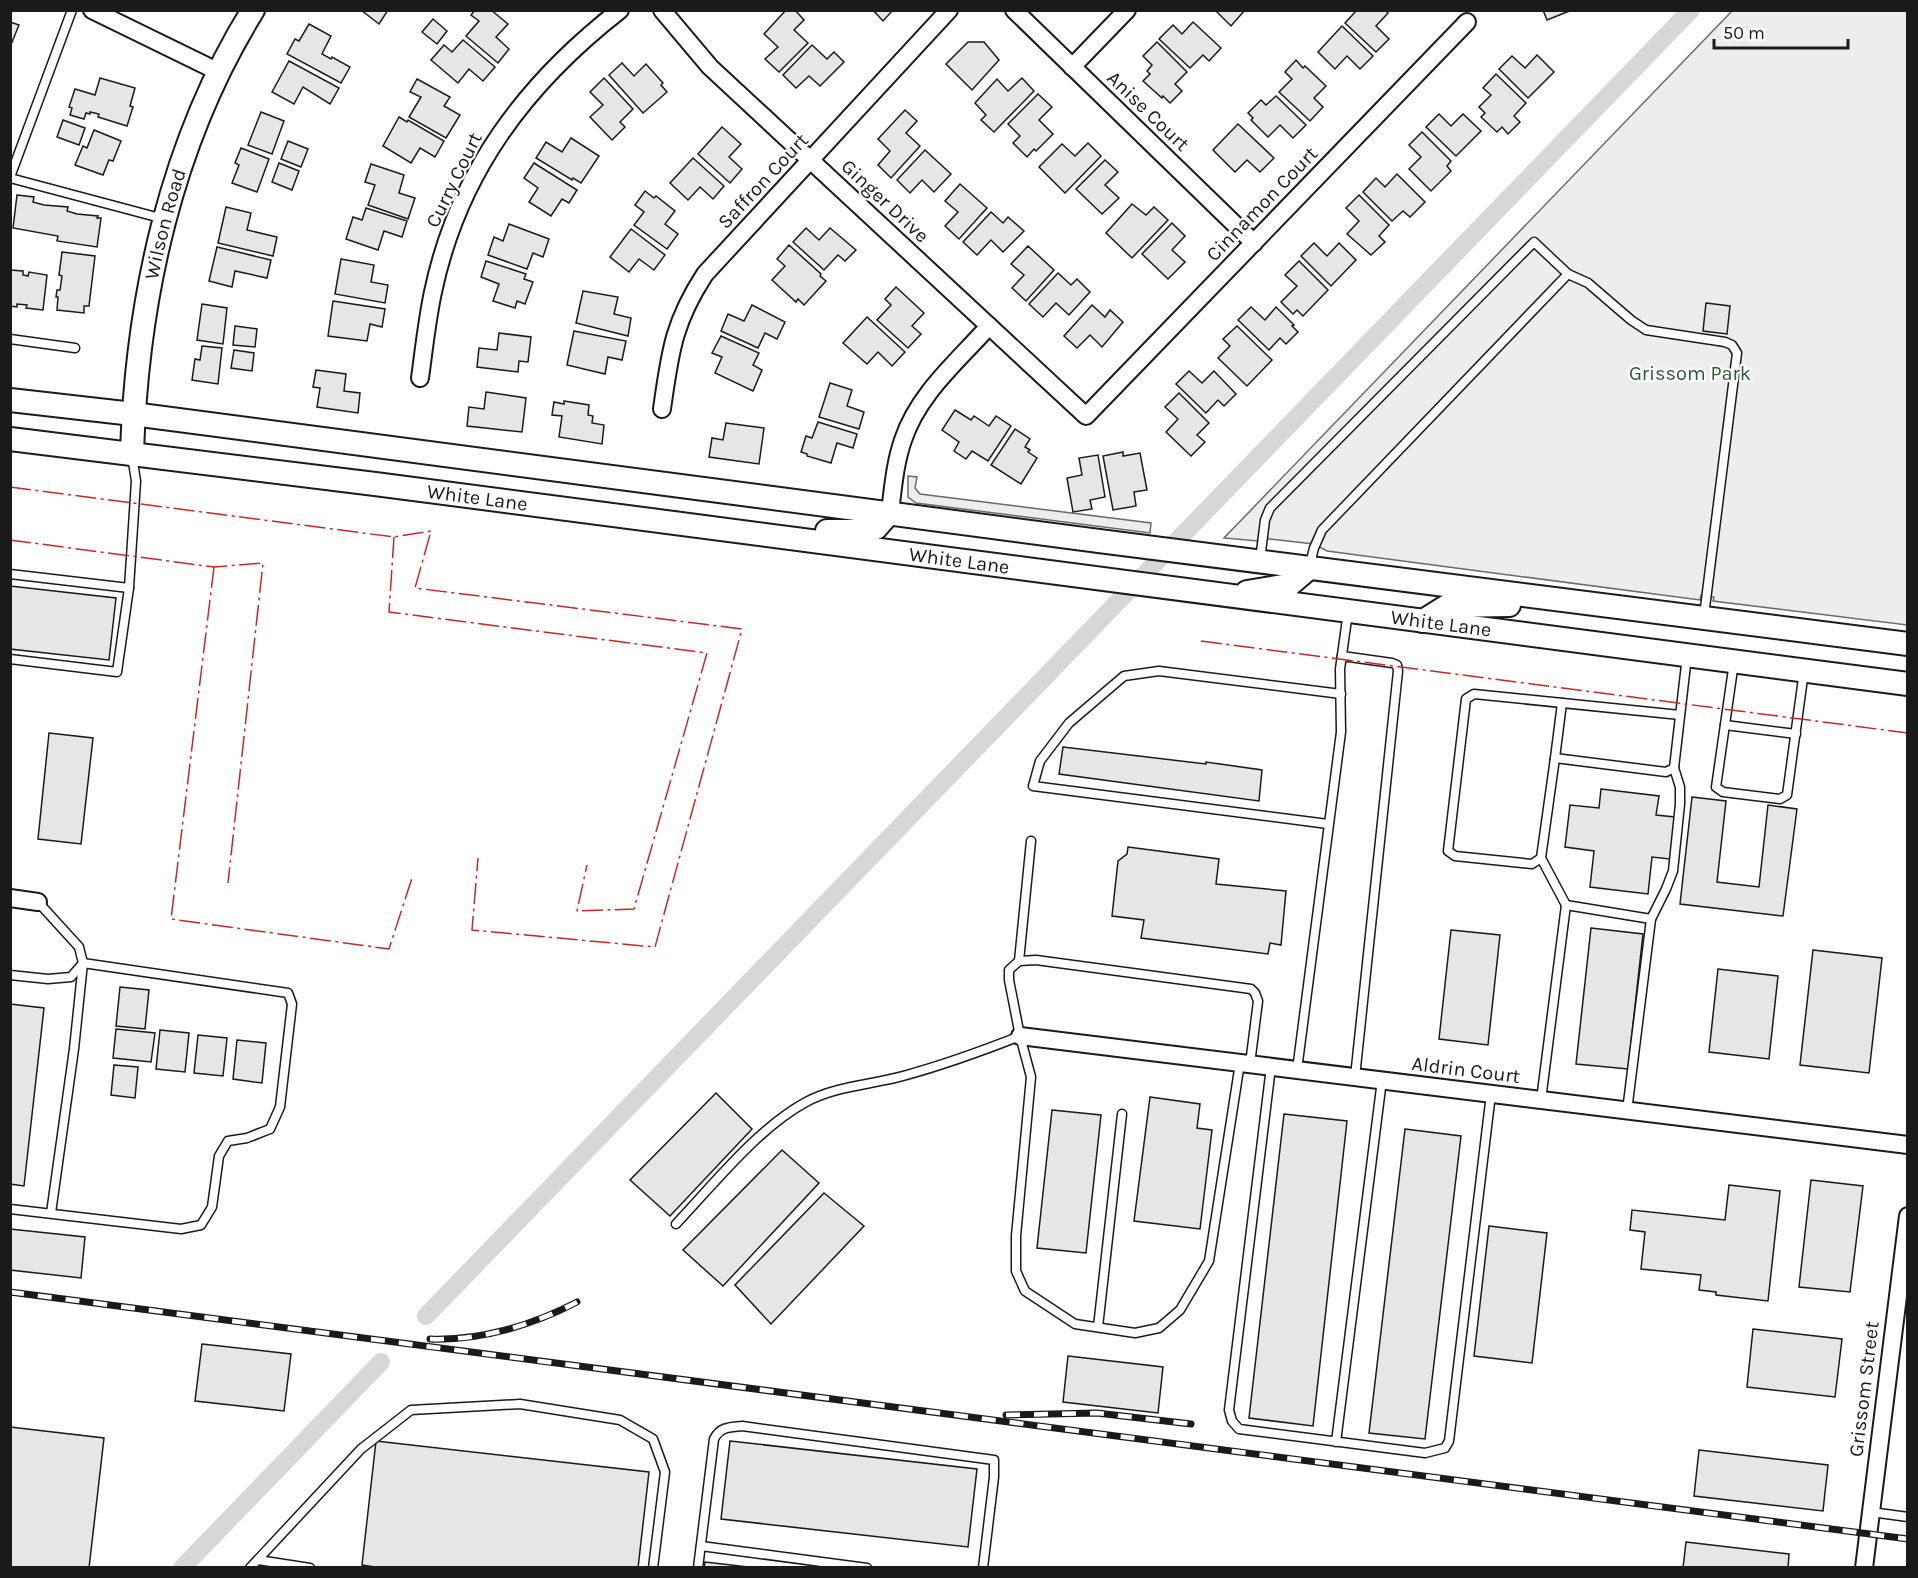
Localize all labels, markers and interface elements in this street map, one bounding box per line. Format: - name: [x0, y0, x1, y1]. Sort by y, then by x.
- scale bar: [1714, 12, 1848, 50]
- text: 50 m: [1723, 22, 1765, 44]
- street label: Anise Court: [1102, 66, 1194, 156]
- street label: Curry Court: [421, 128, 487, 231]
- street label: Saffron Court: [713, 128, 813, 233]
- street label: Cinnamon Court: [1202, 142, 1323, 266]
- street label: Ginger Drive: [837, 155, 933, 247]
- street label: Wilson Road: [140, 165, 190, 281]
- park label: Grissom Park: [1629, 362, 1751, 385]
- street label: White Lane: [426, 479, 529, 515]
- street label: White Lane: [908, 542, 1011, 578]
- street label: White Lane: [1390, 605, 1493, 641]
- street label: Aldrin Court: [1411, 1052, 1522, 1088]
- street label: Grissom Street: [1844, 1319, 1884, 1458]

